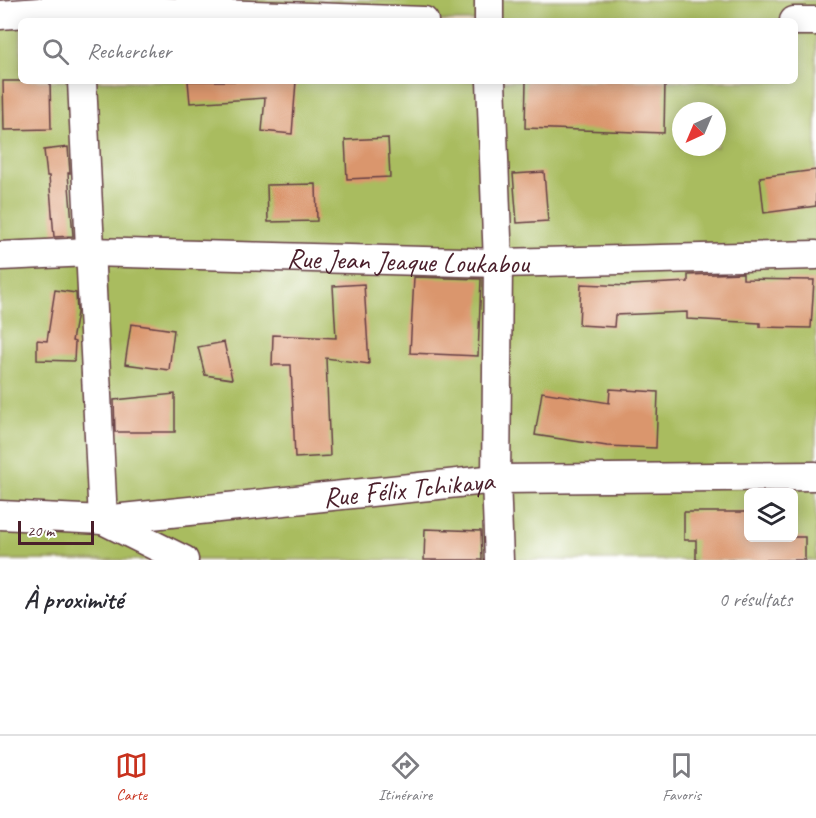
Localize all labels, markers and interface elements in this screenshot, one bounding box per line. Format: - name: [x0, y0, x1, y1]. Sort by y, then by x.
- search box: [18, 18, 798, 84]
- icon: search: [39, 35, 72, 68]
- text: Rechercher: [87, 37, 171, 65]
- north arrow: [672, 102, 726, 156]
- street label: Rue Jean Jeaque Loukabou: [286, 240, 531, 281]
- street label: Rue Félix Tchikaya: [321, 462, 497, 515]
- map controls: [744, 488, 798, 542]
- button: layers: [744, 488, 798, 542]
- scale bar: [18, 518, 94, 546]
- text: 20 m: [27, 521, 54, 541]
- text: À proximité: [24, 583, 123, 616]
- text: 0 résultats: [719, 587, 792, 612]
- tab: Carte: [115, 749, 148, 805]
- tab: Itinéraire: [378, 749, 432, 805]
- tab: Favoris: [662, 749, 701, 805]

